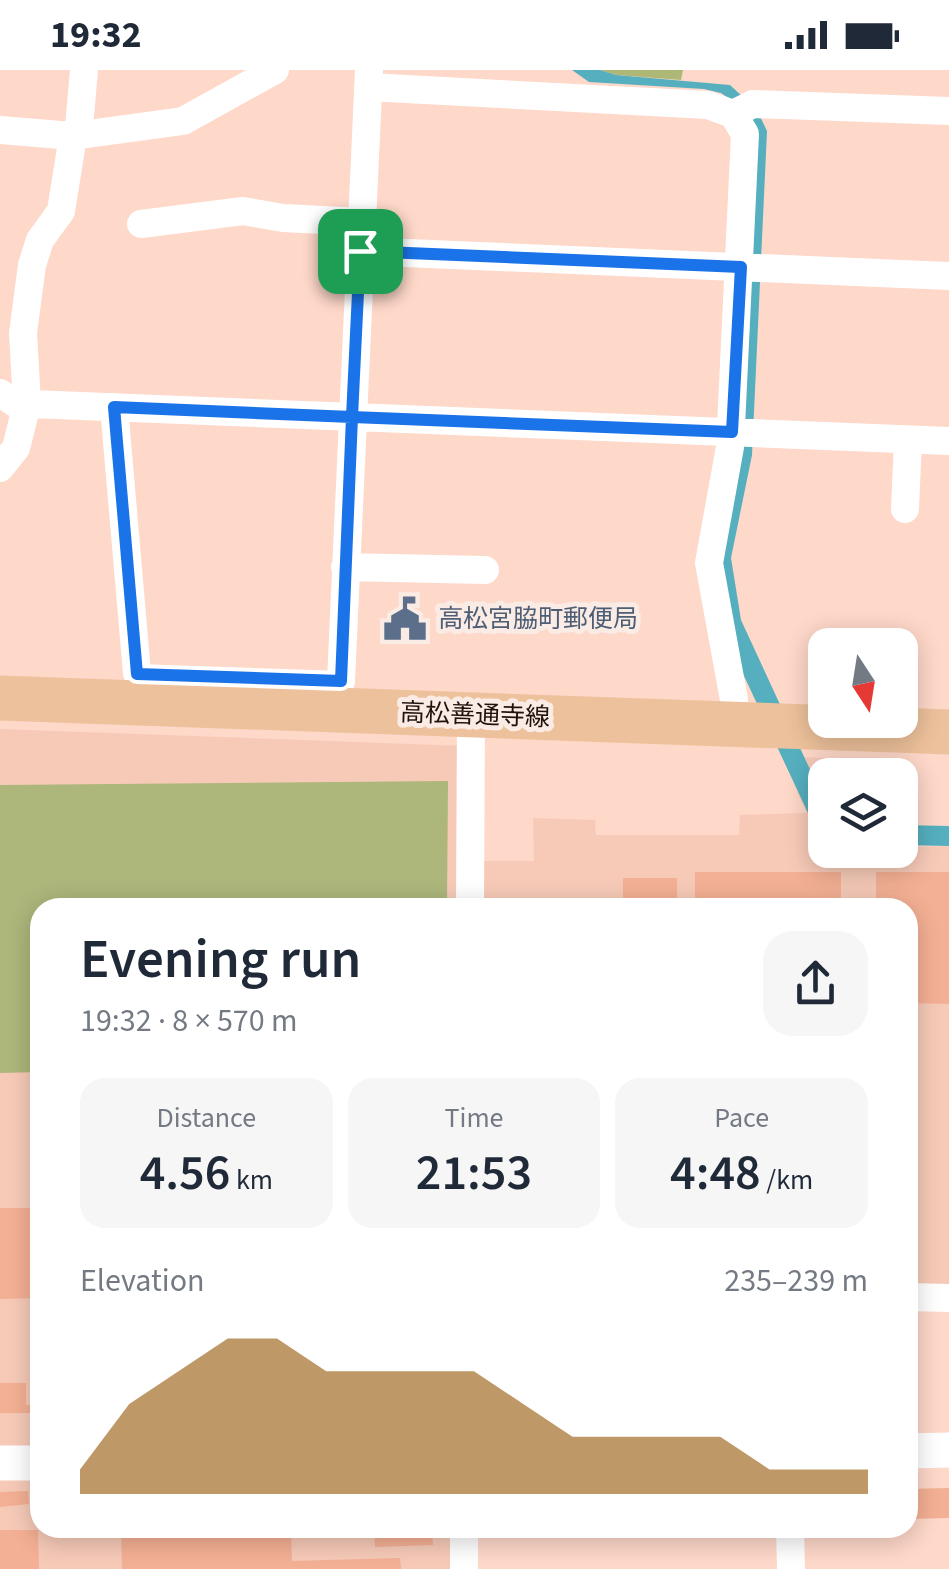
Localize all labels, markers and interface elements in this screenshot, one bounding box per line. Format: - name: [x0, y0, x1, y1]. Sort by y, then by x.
- text: 19:32: [50, 8, 142, 62]
- pin: [318, 209, 403, 294]
- icon: arrive: [333, 224, 388, 279]
- public building icon: 高松宮脇町郵便局: [381, 595, 429, 643]
- place label: 高松宮脇町郵便局: [438, 601, 638, 637]
- north arrow: [808, 628, 918, 738]
- map controls: [808, 628, 918, 868]
- street label: 高松善通寺線: [399, 694, 551, 736]
- button: layers: [808, 758, 918, 868]
- text: Evening run: [80, 921, 361, 999]
- button: share: [763, 931, 868, 1036]
- text: 19:32 · 8 × 570 m: [80, 998, 298, 1044]
- text: Distance: [157, 1098, 256, 1138]
- text: Time: [444, 1098, 503, 1138]
- text: Pace: [714, 1098, 769, 1138]
- text: 4.56: [140, 1138, 230, 1209]
- text: 21:53: [416, 1138, 532, 1209]
- text: 4:48: [670, 1138, 761, 1209]
- text: km: [230, 1160, 273, 1200]
- text: /km: [761, 1160, 813, 1200]
- text: Elevation: [80, 1258, 205, 1304]
- text: 235–239 m: [724, 1258, 868, 1304]

